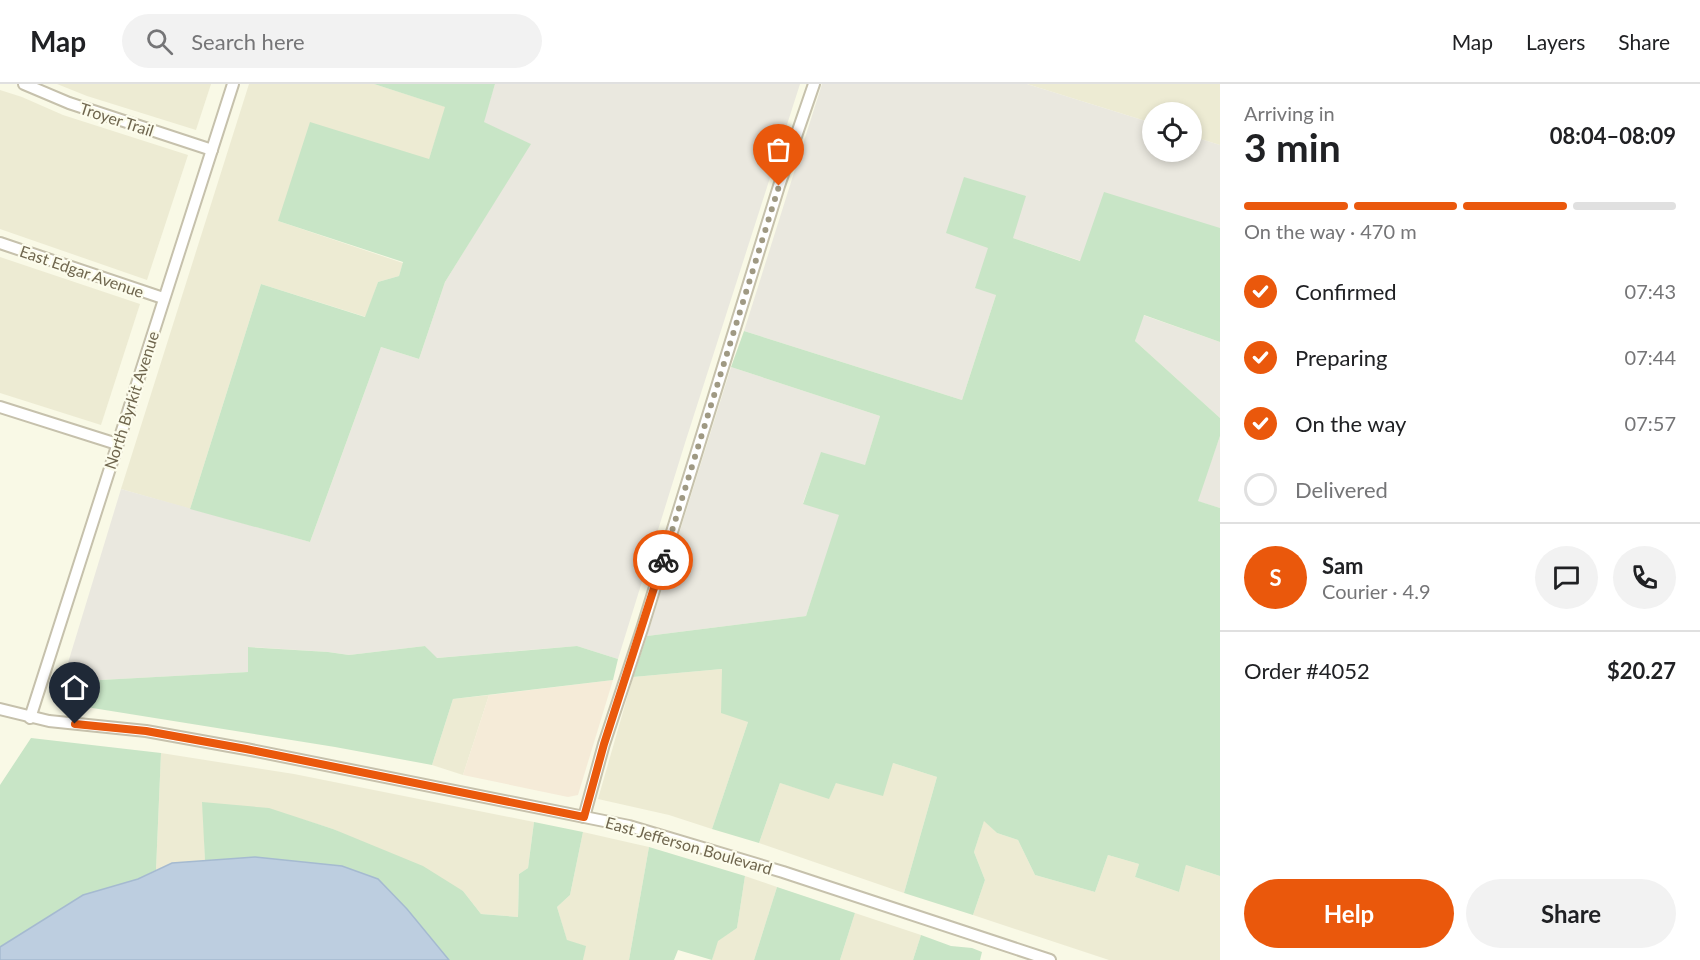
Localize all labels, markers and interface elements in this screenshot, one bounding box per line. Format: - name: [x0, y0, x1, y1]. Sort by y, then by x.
- search box: [122, 14, 542, 68]
- text: Map: [30, 24, 86, 58]
- icon: search: [143, 25, 176, 58]
- text: Search here: [191, 28, 305, 55]
- text: Map: [1452, 29, 1493, 54]
- text: Layers: [1526, 29, 1585, 54]
- text: Share: [1618, 29, 1670, 54]
- street label: Troyer Trail: [78, 98, 156, 140]
- text: Arriving in: [1244, 101, 1335, 125]
- map controls: [1142, 102, 1202, 162]
- button: locate: [1142, 102, 1202, 162]
- text: 08:04–08:09: [1550, 122, 1676, 149]
- pin: [753, 124, 804, 186]
- text: 3 min: [1244, 124, 1341, 170]
- icon: bag: [762, 133, 795, 166]
- text: On the way · 470 m: [1244, 219, 1417, 243]
- street label: East Edgar Avenue: [17, 241, 147, 301]
- icon: check: [1244, 275, 1277, 308]
- text: Confirmed: [1295, 278, 1397, 305]
- text: 07:43: [1625, 279, 1676, 303]
- street label: North Byrkit Avenue: [100, 329, 162, 471]
- icon: check: [1244, 341, 1277, 374]
- text: Preparing: [1295, 344, 1387, 371]
- text: 07:44: [1625, 345, 1676, 369]
- icon: check: [1244, 407, 1277, 440]
- text: On the way: [1295, 410, 1406, 437]
- text: 07:57: [1625, 411, 1676, 435]
- text: Delivered: [1295, 476, 1388, 503]
- courier: [633, 530, 693, 590]
- icon: bike: [647, 544, 680, 577]
- button: chat: [1535, 546, 1598, 609]
- button: phone: [1613, 546, 1676, 609]
- text: Sam: [1322, 552, 1364, 579]
- text: S: [1269, 564, 1282, 591]
- text: Courier · 4.9: [1322, 579, 1431, 603]
- text: Order #4052: [1244, 657, 1370, 684]
- text: $20.27: [1607, 657, 1676, 684]
- pin: [49, 662, 100, 724]
- icon: home: [58, 671, 91, 704]
- street label: East Jefferson Boulevard: [603, 812, 775, 878]
- button: Help: [1244, 879, 1454, 948]
- button: Share: [1466, 879, 1676, 948]

